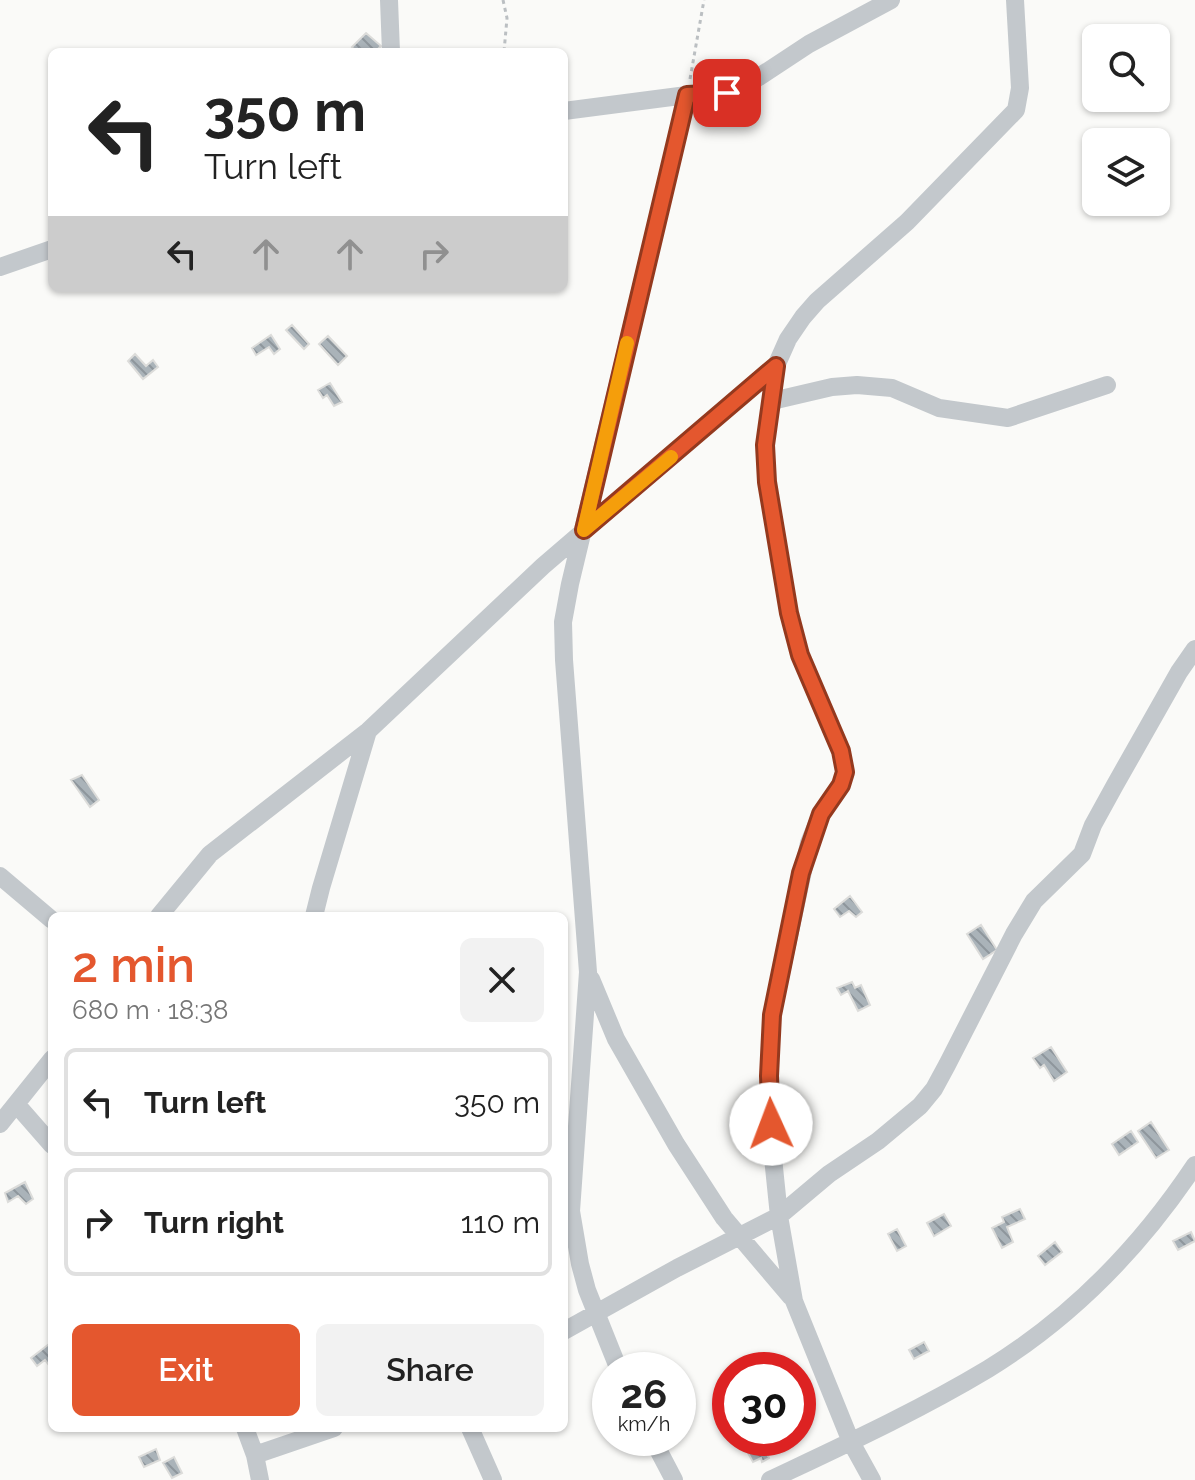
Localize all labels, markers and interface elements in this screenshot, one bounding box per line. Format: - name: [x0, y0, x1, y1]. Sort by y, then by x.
- map controls: [1082, 24, 1170, 216]
- button: search: [1082, 24, 1170, 112]
- pin: [693, 59, 761, 127]
- icon: arrive: [705, 71, 749, 115]
- text: 350 m: [204, 78, 366, 144]
- icon: left: [72, 80, 176, 184]
- button: layers: [1082, 128, 1170, 216]
- text: Turn left: [204, 145, 342, 187]
- icon: left: [160, 232, 204, 276]
- icon: ahead: [244, 232, 288, 276]
- icon: ahead: [328, 232, 372, 276]
- icon: right: [412, 232, 456, 276]
- text: 2 min: [72, 937, 195, 993]
- button: close: [460, 938, 544, 1022]
- text: 680 m · 18:38: [72, 995, 228, 1025]
- icon: left: [76, 1080, 120, 1124]
- position arrow: [729, 1082, 813, 1166]
- text: Turn left: [144, 1085, 266, 1120]
- text: 350 m: [454, 1085, 540, 1120]
- icon: right: [76, 1200, 120, 1244]
- text: Turn right: [144, 1205, 284, 1240]
- text: 110 m: [461, 1205, 540, 1240]
- button: Exit: [72, 1324, 300, 1416]
- button: Share: [316, 1324, 544, 1416]
- speed limit sign: 30: [712, 1352, 816, 1456]
- text: 26: [621, 1370, 667, 1417]
- text: km/h: [618, 1412, 670, 1436]

